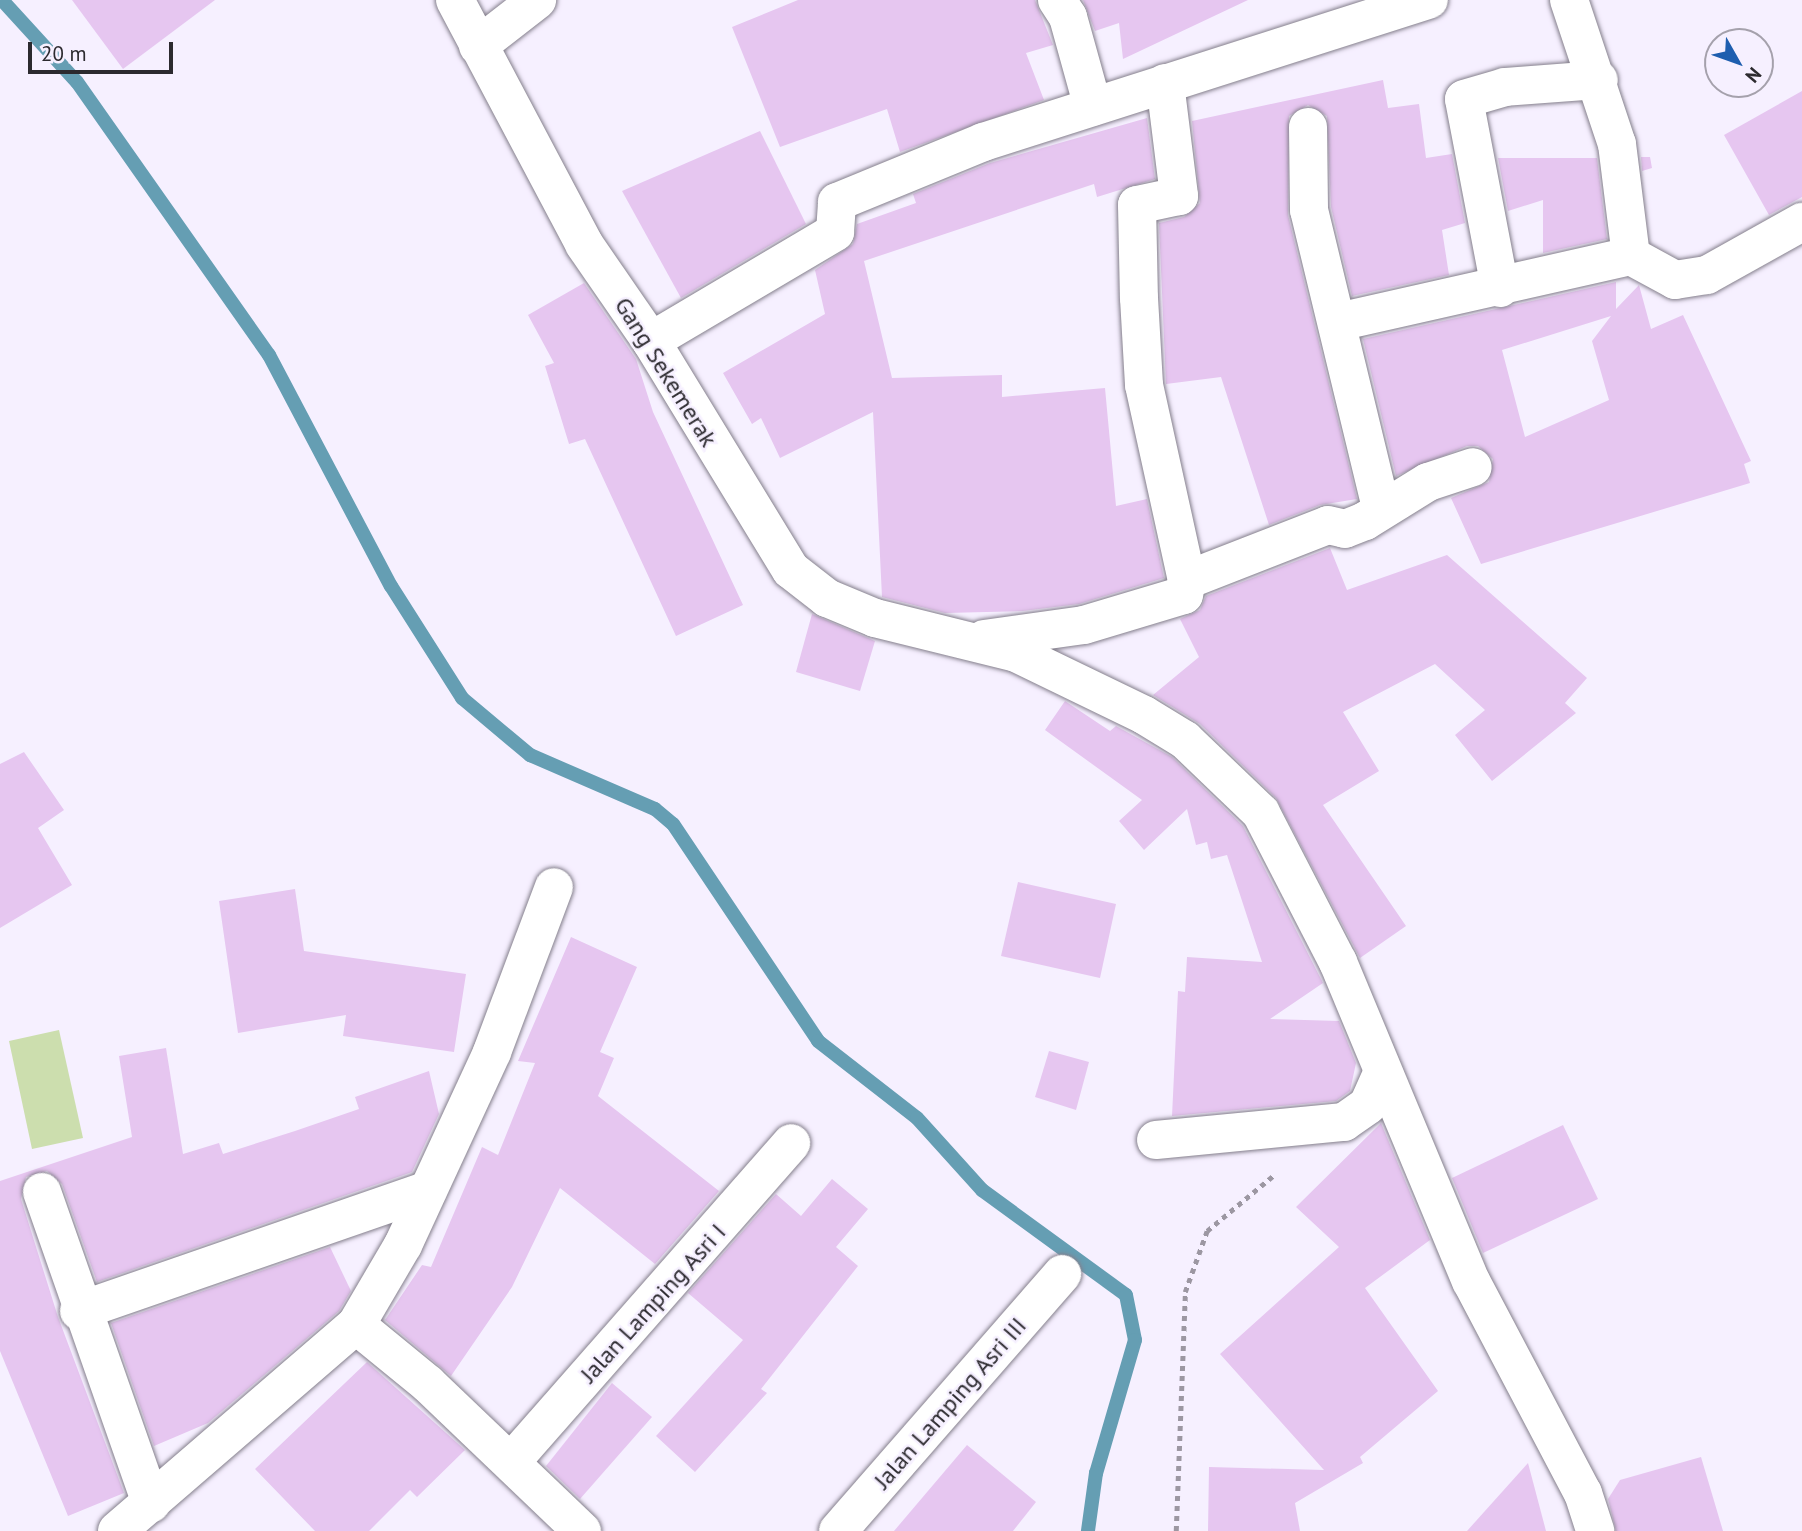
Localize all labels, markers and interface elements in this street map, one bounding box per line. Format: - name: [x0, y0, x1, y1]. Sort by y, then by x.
- scale bar: [32, 28, 177, 72]
- north arrow: [1704, 28, 1774, 98]
- text: 20 m: [41, 40, 87, 67]
- text: N: [1740, 63, 1767, 88]
- street label: Gang Sekemerak: [609, 292, 723, 452]
- street label: Jalan Lamping Asri I: [574, 1217, 732, 1389]
- street label: Jalan Lamping Asri III: [867, 1311, 1033, 1495]

